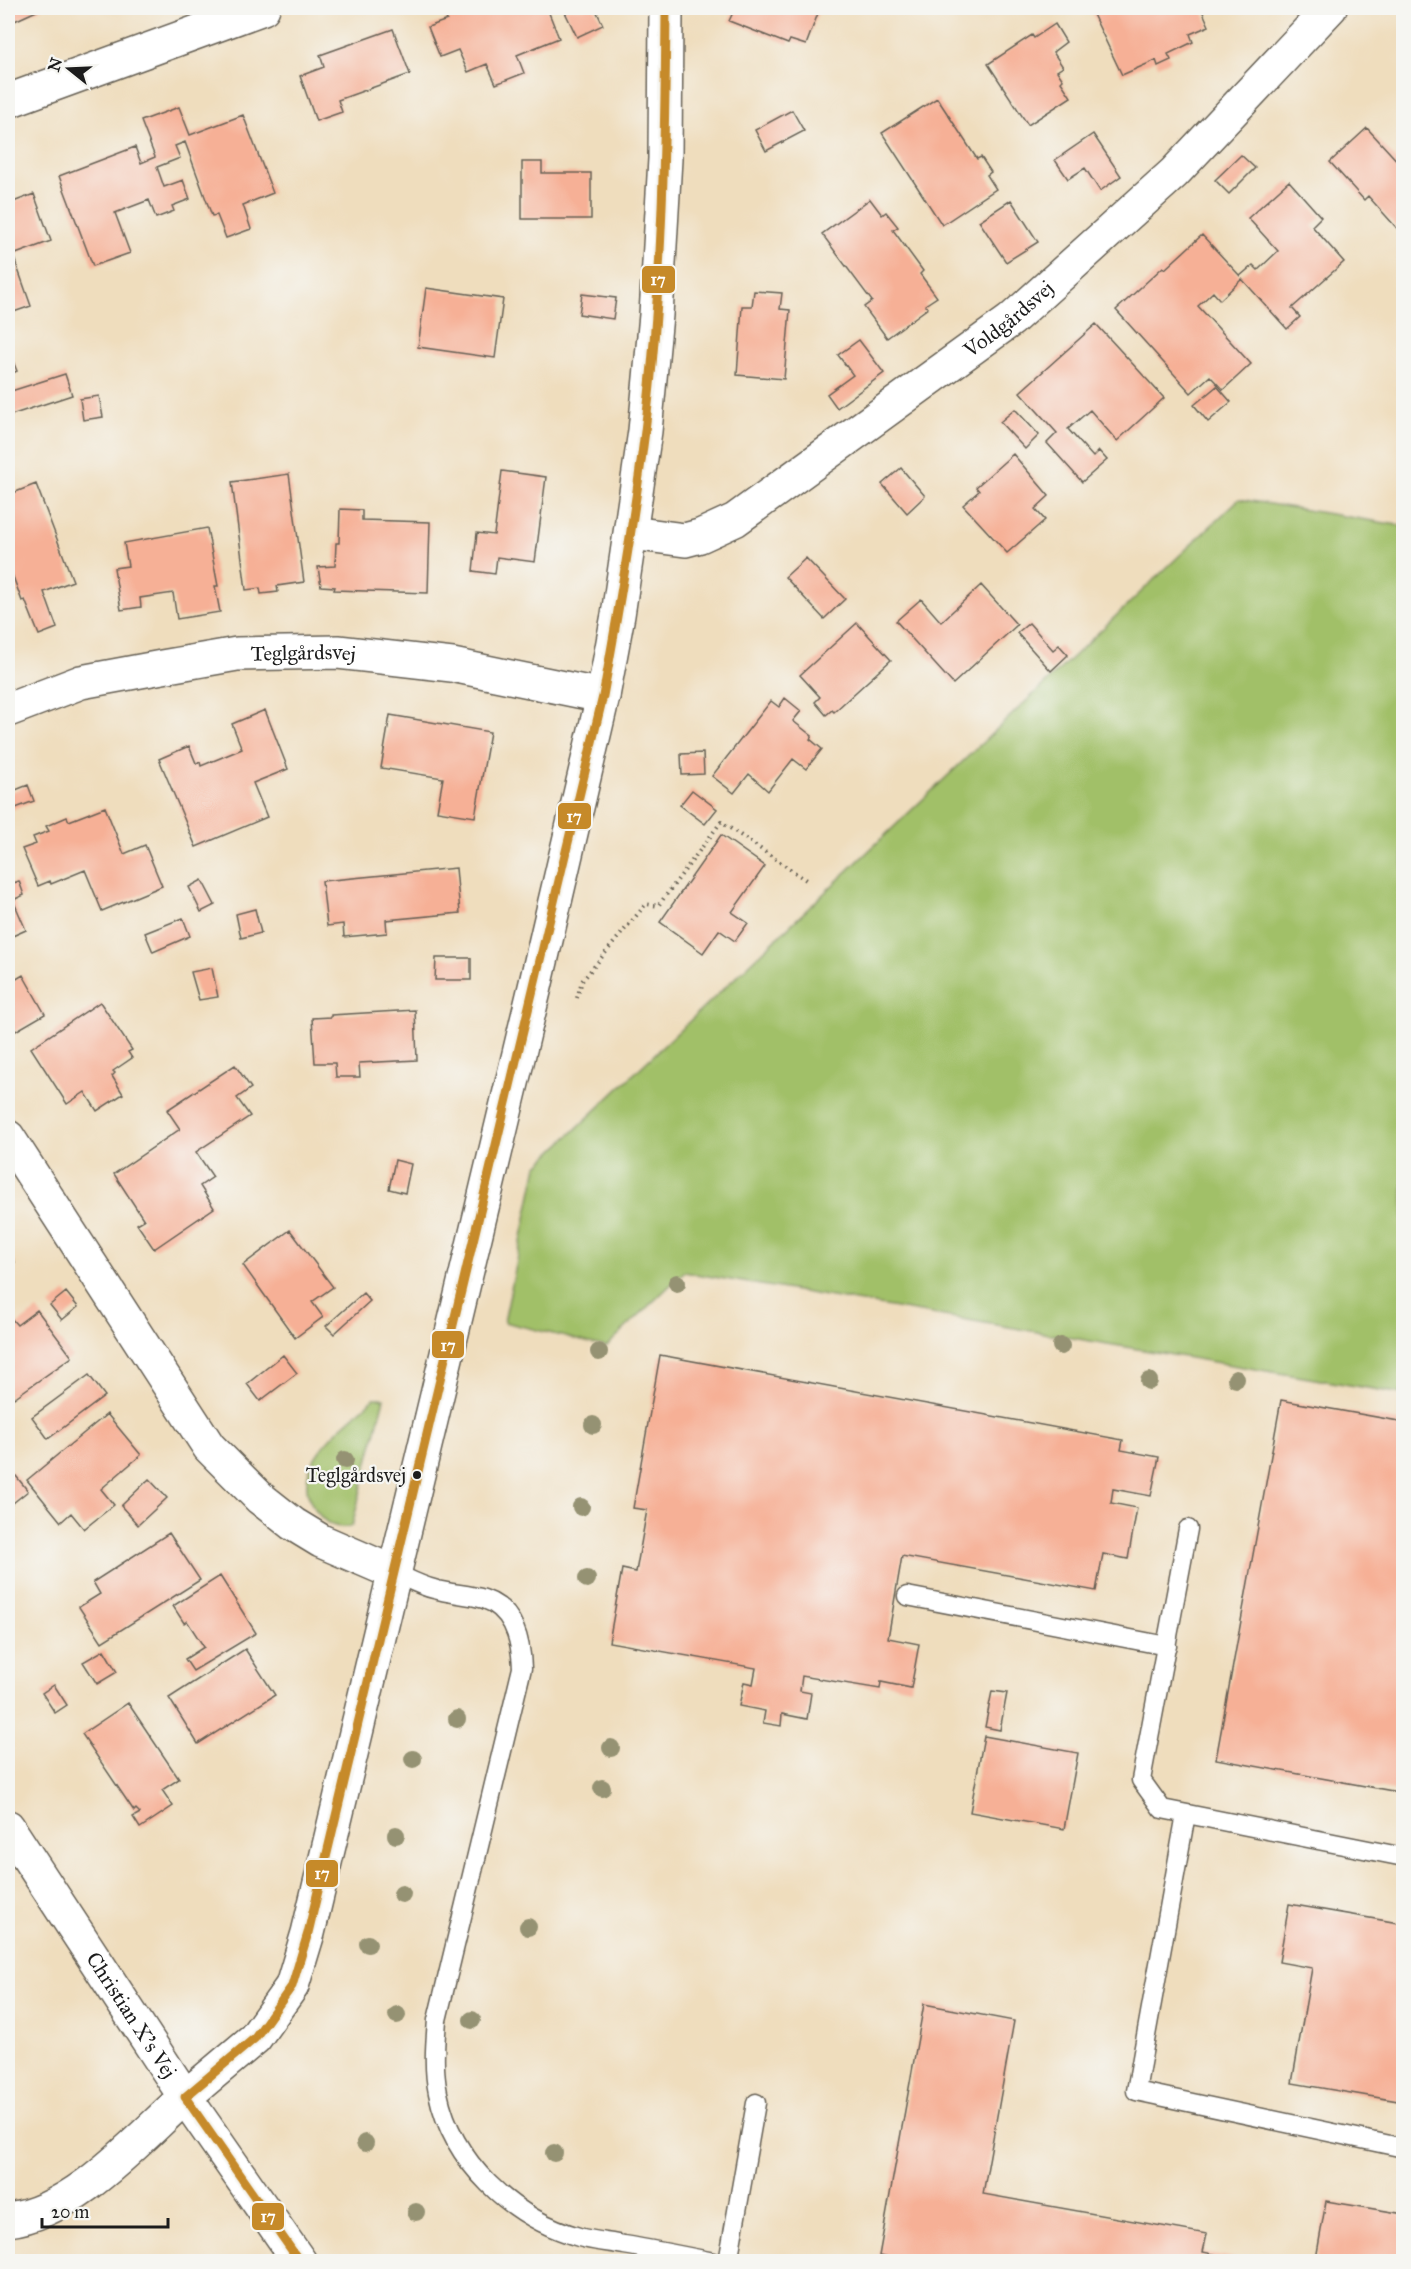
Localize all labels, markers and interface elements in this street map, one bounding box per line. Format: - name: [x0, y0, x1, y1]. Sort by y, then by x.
- north arrow: [39, 39, 99, 99]
- text: N: [44, 55, 66, 74]
- line badge: 17: [641, 265, 676, 294]
- text: 17: [651, 270, 666, 289]
- street label: Voldgårdsvej: [958, 275, 1059, 364]
- street label: Teglgårdsvej: [250, 639, 357, 667]
- line badge: 17: [557, 802, 592, 830]
- text: 17: [567, 807, 582, 826]
- line badge: 17: [431, 1330, 465, 1359]
- text: 17: [441, 1336, 456, 1355]
- place label: Teglgårdsvej: [306, 1463, 406, 1488]
- marker: Teglgårdsvej: [411, 1469, 423, 1481]
- line badge: 17: [305, 1859, 339, 1888]
- text: 17: [315, 1864, 330, 1883]
- street label: Christian X's Vej: [80, 1947, 182, 2083]
- scale bar: [42, 2191, 168, 2229]
- text: 20 m: [51, 2201, 89, 2223]
- line badge: 17: [251, 2202, 285, 2231]
- text: 17: [261, 2207, 276, 2226]

